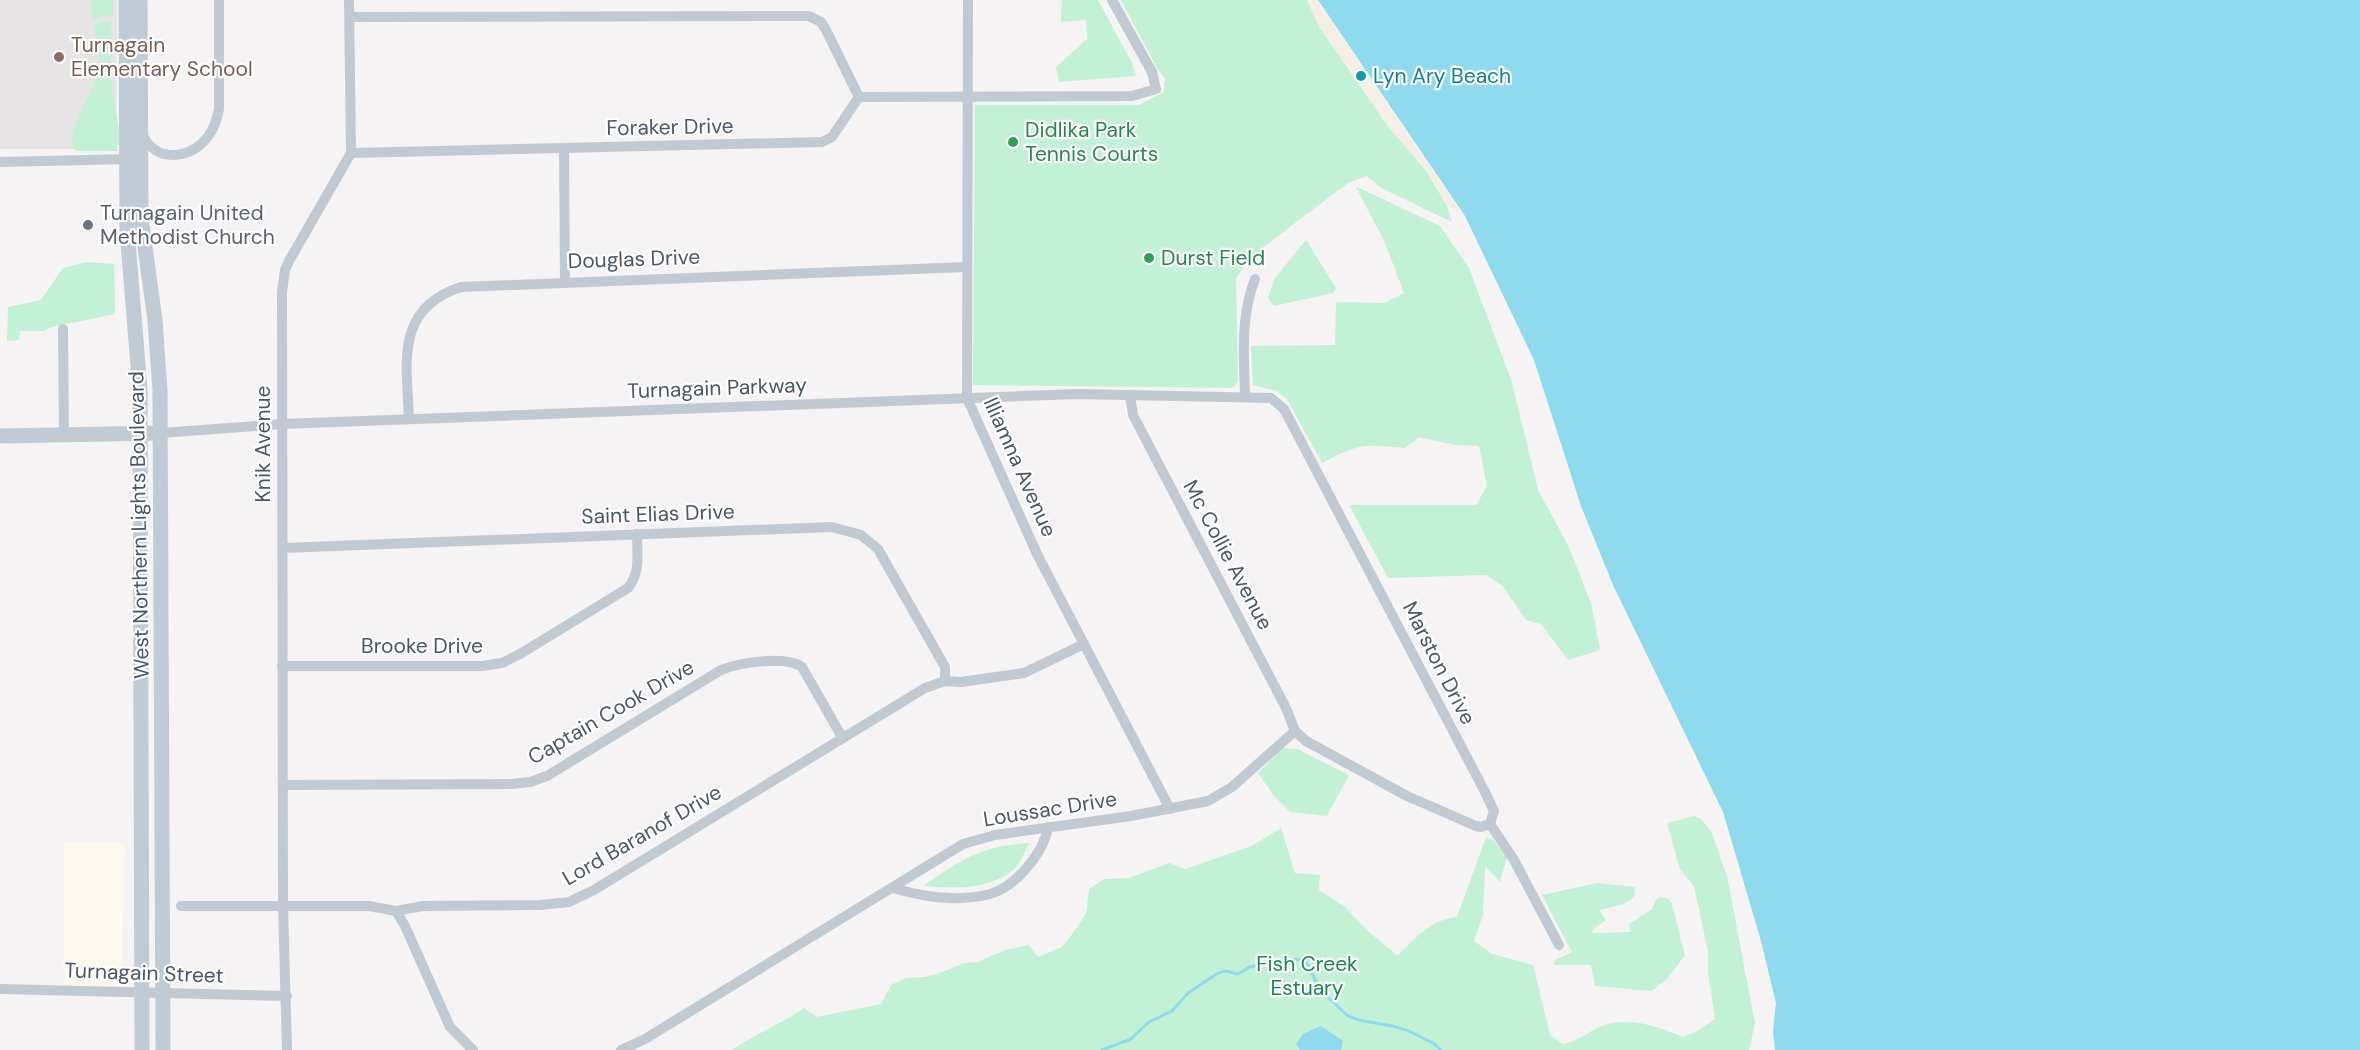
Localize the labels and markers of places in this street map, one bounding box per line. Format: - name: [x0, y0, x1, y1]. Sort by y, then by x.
- place label: Turnagain Elementary School: [71, 31, 253, 83]
- marker: Turnagain Elementary School: [52, 50, 66, 64]
- place label: Lyn Ary Beach: [1373, 62, 1511, 90]
- marker: Lyn Ary Beach: [1354, 69, 1368, 83]
- place label: Didlika Park Tennis Courts: [1025, 116, 1158, 168]
- marker: Didlika Park Tennis Courts: [1006, 135, 1020, 149]
- place label: Turnagain United Methodist Church: [100, 199, 275, 251]
- marker: Turnagain United Methodist Church: [81, 218, 95, 232]
- place label: Durst Field: [1161, 244, 1265, 272]
- marker: Durst Field: [1142, 251, 1156, 265]

